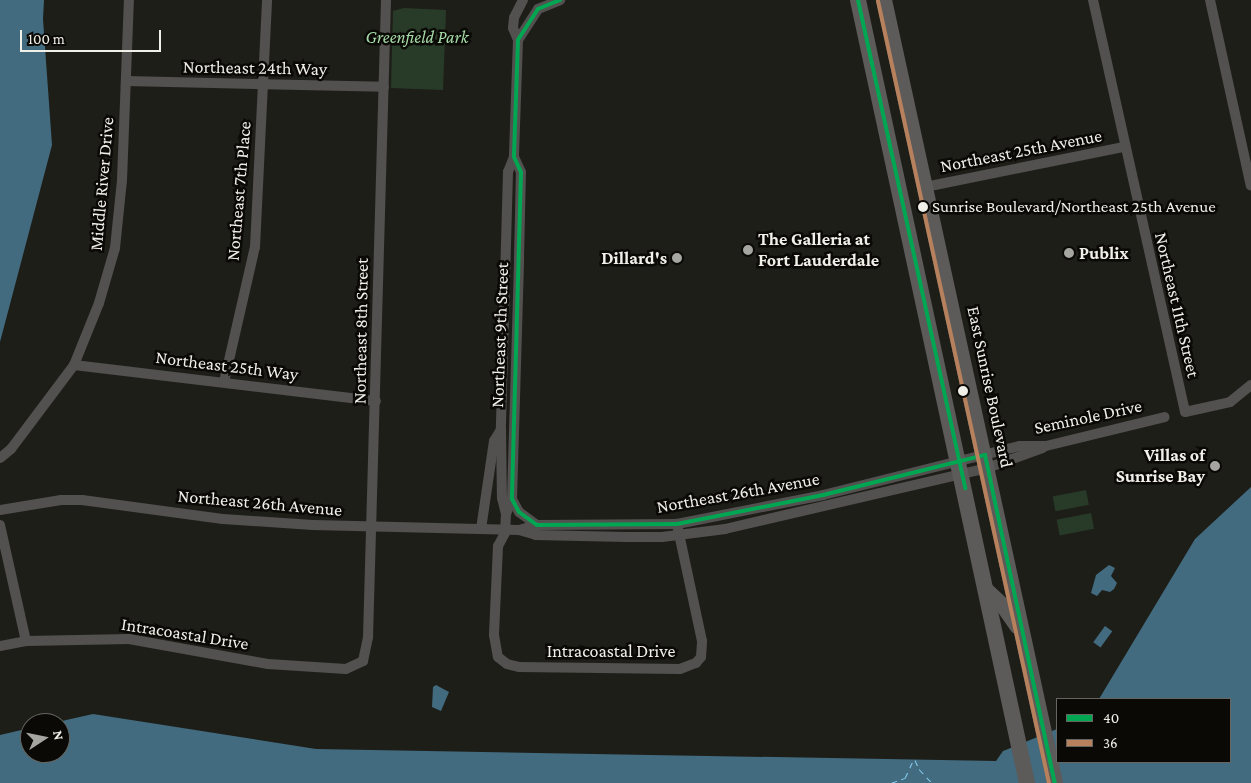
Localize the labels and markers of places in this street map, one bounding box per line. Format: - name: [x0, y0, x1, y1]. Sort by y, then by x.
- place label: Sunrise Boulevard/Northeast 25th Avenue: [932, 197, 1216, 217]
- marker: Sunrise Boulevard/Northeast 25th Avenue: [918, 202, 928, 212]
- place label: The Galleria at Fort Lauderdale: [758, 229, 879, 272]
- place label: Publix: [1079, 242, 1129, 264]
- marker: The Galleria at Fort Lauderdale: [742, 244, 754, 256]
- place label: Dillard's: [601, 247, 667, 269]
- marker: Publix: [1063, 247, 1075, 259]
- marker: Dillard's: [671, 252, 683, 264]
- unlabelled marker: [958, 386, 968, 396]
- place label: Villas of Sunrise Bay: [1116, 445, 1205, 488]
- marker: Villas of Sunrise Bay: [1209, 460, 1221, 472]

